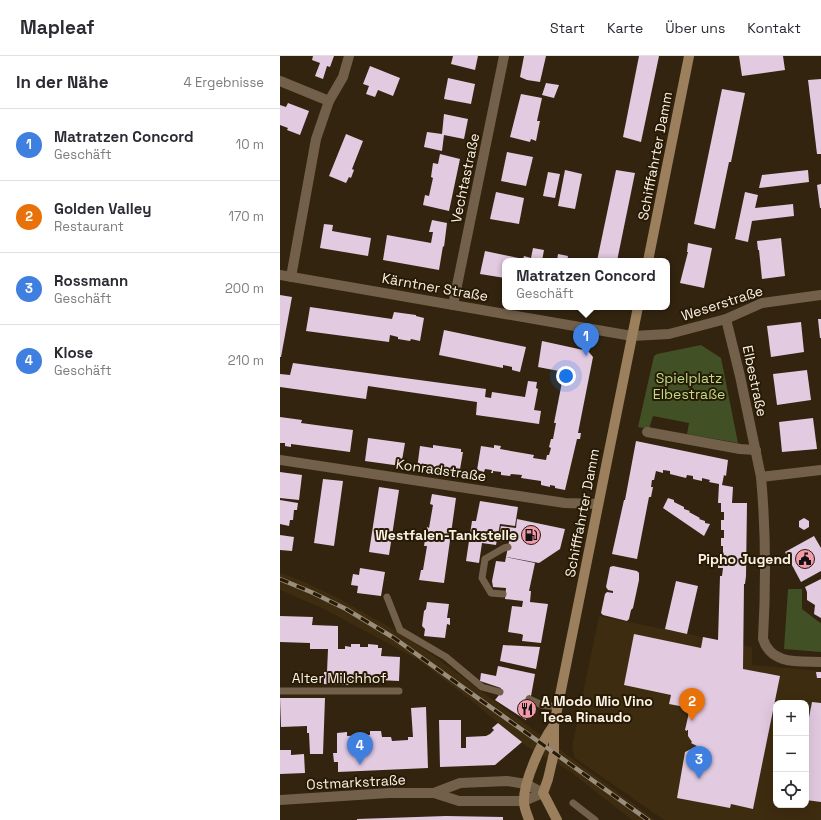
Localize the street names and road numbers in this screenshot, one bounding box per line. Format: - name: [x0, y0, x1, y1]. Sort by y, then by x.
- street label: Schifffahrter Damm: [634, 90, 676, 222]
- street label: Vechtastraße: [447, 131, 483, 225]
- street label: Kärntner Straße: [380, 269, 490, 305]
- street label: Weserstraße: [679, 281, 765, 325]
- street label: Elbestraße: [739, 344, 771, 418]
- street label: Schifffahrter Damm: [561, 447, 603, 579]
- street label: Konradstraße: [395, 455, 487, 485]
- street label: Alter Milchhof: [292, 669, 386, 687]
- street label: Ostmarkstraße: [306, 770, 406, 794]

